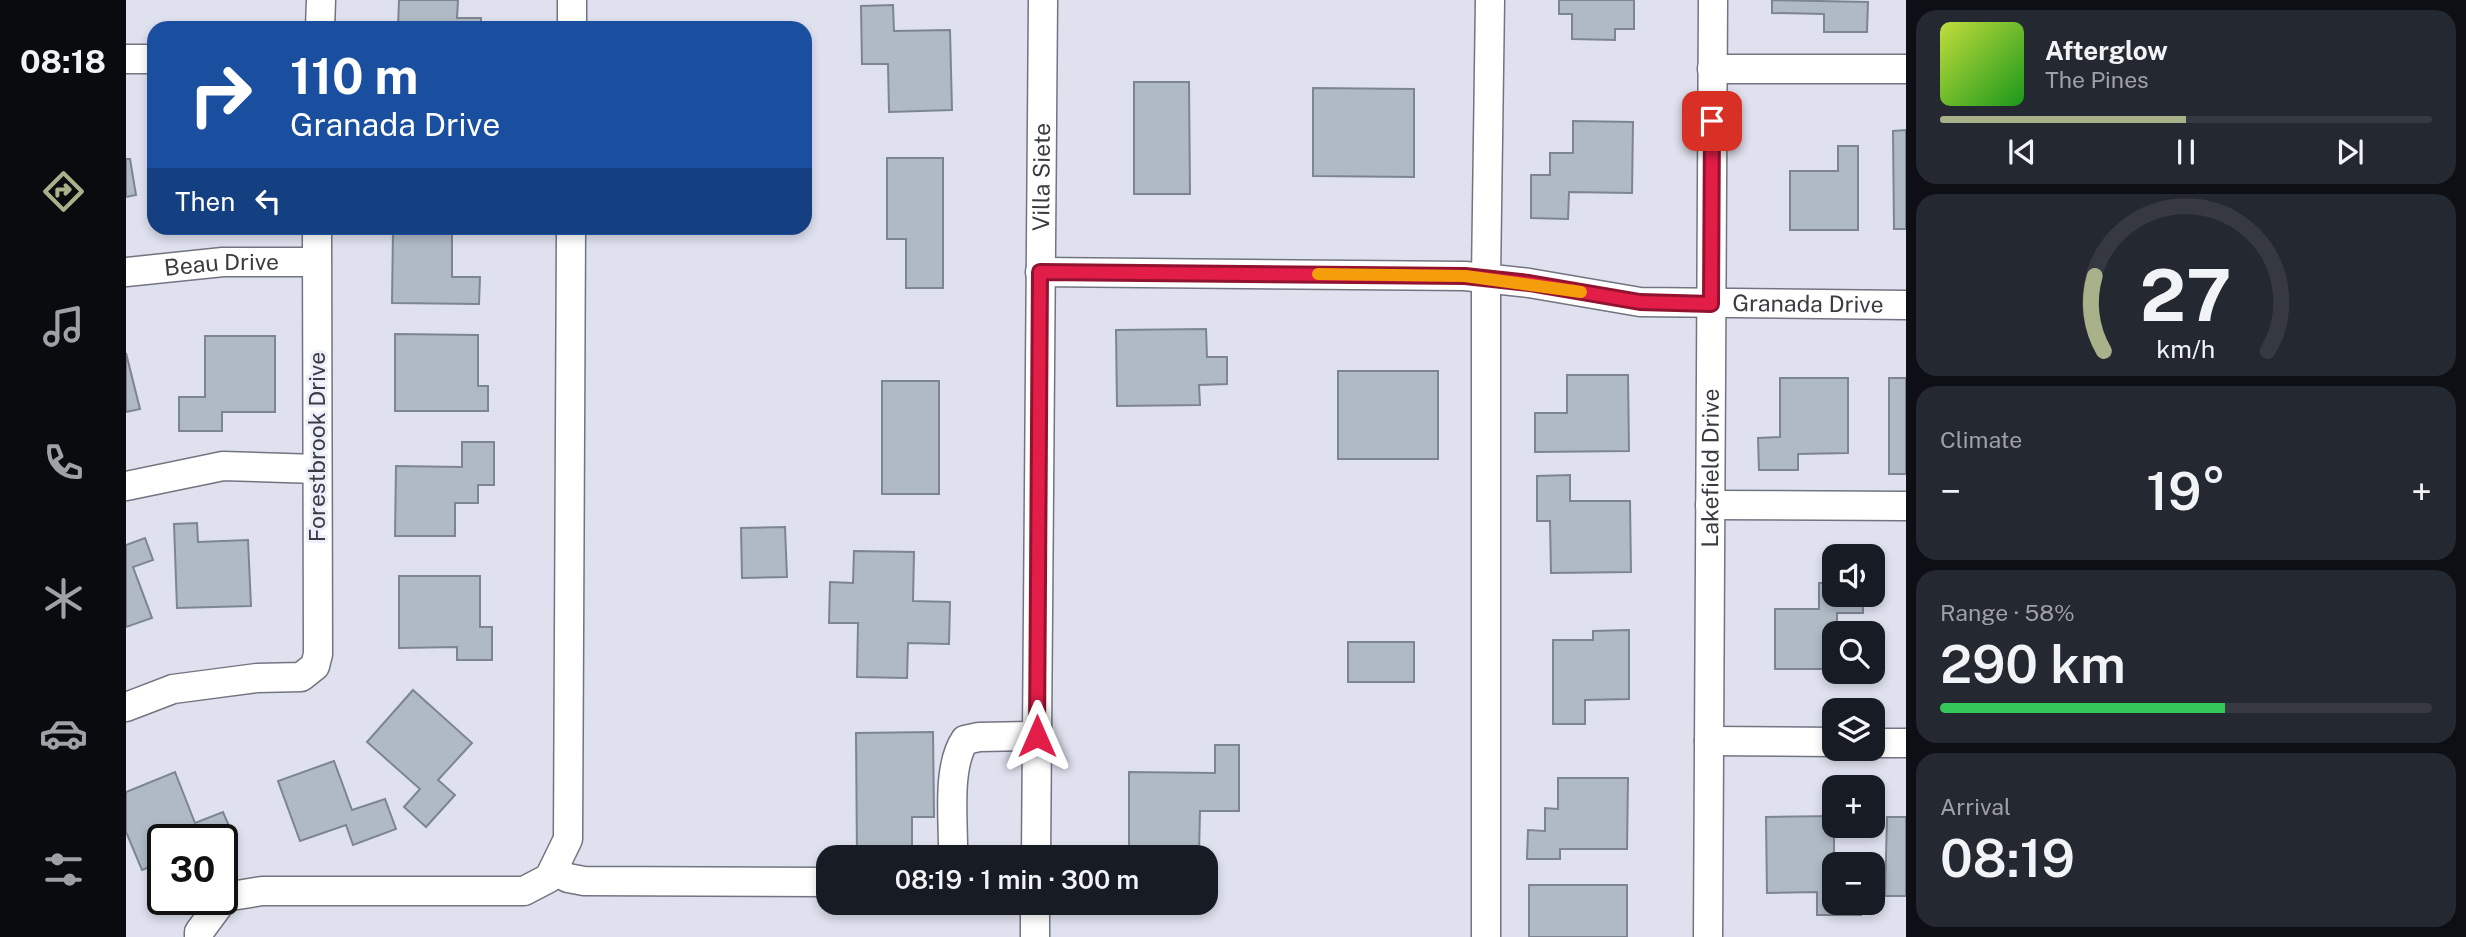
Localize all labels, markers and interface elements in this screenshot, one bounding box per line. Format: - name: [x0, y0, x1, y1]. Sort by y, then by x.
- text: Afterglow: [2045, 35, 2168, 66]
- text: 08:18: [20, 43, 106, 80]
- text: 110 m: [290, 47, 418, 105]
- icon: right: [175, 49, 266, 140]
- text: The Pines: [2045, 66, 2149, 93]
- pin: [1682, 91, 1742, 151]
- icon: arrive: [1693, 102, 1731, 140]
- text: Granada Drive: [290, 106, 500, 143]
- street label: Villa Siete: [1027, 123, 1055, 231]
- icon: previous: [2003, 133, 2041, 171]
- icon: pause: [2167, 133, 2205, 171]
- icon: next: [2331, 133, 2369, 171]
- icon: directions: [39, 167, 88, 216]
- icon: left: [249, 182, 287, 220]
- text: Then: [175, 186, 235, 217]
- street label: Beau Drive: [163, 248, 279, 281]
- text: 27: [2140, 252, 2232, 337]
- street label: Granada Drive: [1732, 289, 1884, 318]
- icon: music: [39, 302, 88, 351]
- text: km/h: [2157, 334, 2215, 364]
- street label: Forestbrook Drive: [303, 352, 330, 542]
- street label: Lakefield Drive: [1696, 388, 1724, 548]
- text: Climate: [1940, 426, 2022, 453]
- icon: phone: [39, 438, 88, 487]
- text: 19°: [2146, 461, 2226, 522]
- text: −: [1940, 469, 1961, 514]
- text: +: [2411, 469, 2432, 514]
- map controls: [1822, 544, 1885, 915]
- button: sound: [1822, 544, 1885, 607]
- icon: climate: [39, 574, 88, 623]
- text: Range · 58%: [1940, 599, 2075, 626]
- button: search: [1822, 621, 1885, 684]
- text: 290 km: [1940, 634, 2126, 695]
- button: layers: [1822, 698, 1885, 761]
- position arrow: [1000, 699, 1074, 773]
- icon: car: [39, 709, 88, 758]
- button: +: [1822, 775, 1885, 838]
- text: Arrival: [1940, 793, 2011, 820]
- speed limit sign: 30: [147, 824, 238, 915]
- text: 08:19: [1940, 828, 2075, 889]
- icon: filters: [39, 845, 88, 894]
- button: −: [1822, 852, 1885, 915]
- text: 08:19 · 1 min · 300 m: [895, 864, 1139, 895]

